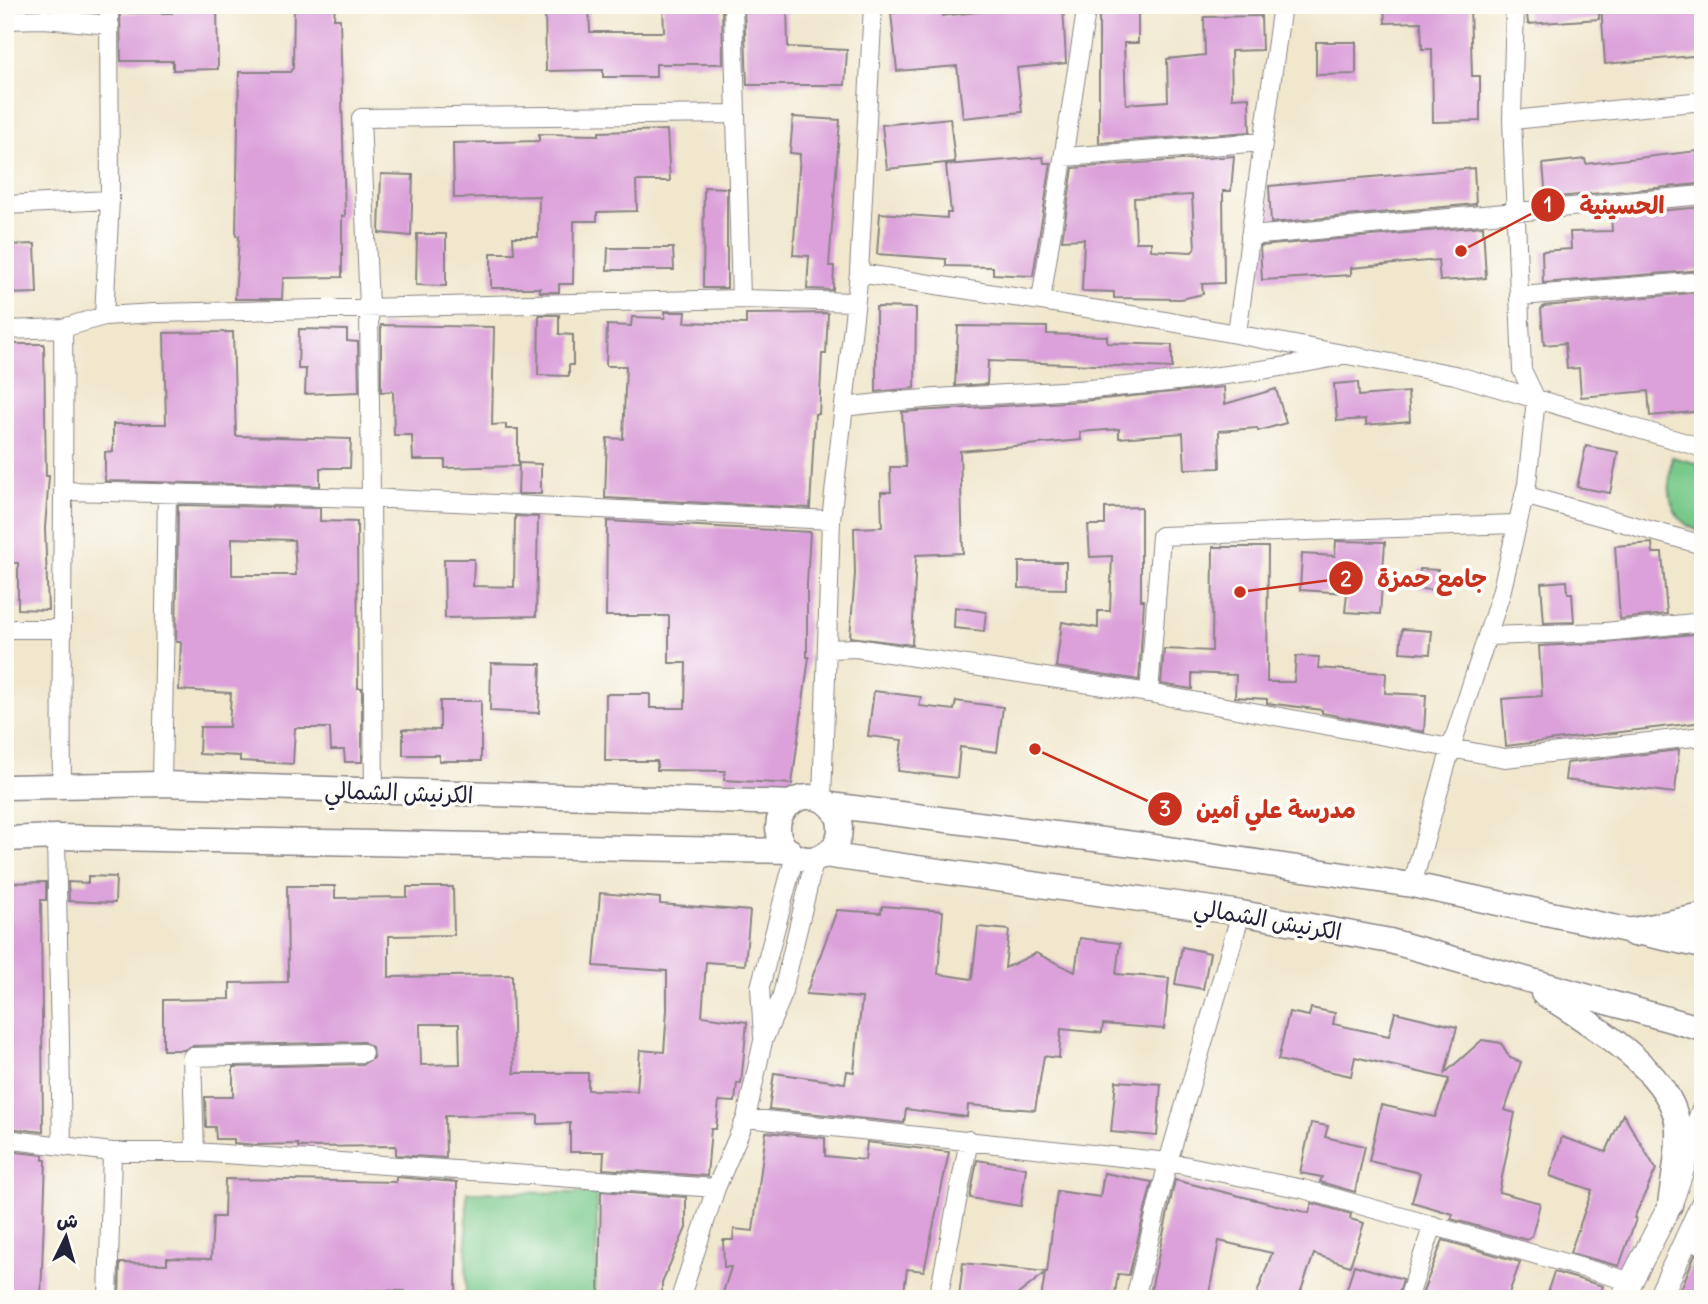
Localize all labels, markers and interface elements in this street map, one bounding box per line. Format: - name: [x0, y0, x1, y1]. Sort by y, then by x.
- callout: الحسينية: [1530, 183, 1679, 228]
- text: الحسينية: [1579, 190, 1665, 220]
- text: 1: [1544, 191, 1552, 218]
- callout: جامع حمزة: [1328, 556, 1501, 601]
- text: جامع حمزة: [1377, 563, 1487, 596]
- text: 2: [1340, 565, 1352, 592]
- street label: الكرنيش الشمالي: [324, 775, 474, 816]
- callout: مدرسة علي أمين: [1147, 787, 1370, 832]
- text: مدرسة علي أمين: [1196, 794, 1356, 831]
- text: 3: [1159, 795, 1171, 822]
- street label: الكرنيش الشمالي: [1191, 892, 1344, 953]
- north arrow: [32, 1202, 102, 1272]
- text: ش: [56, 1207, 79, 1233]

